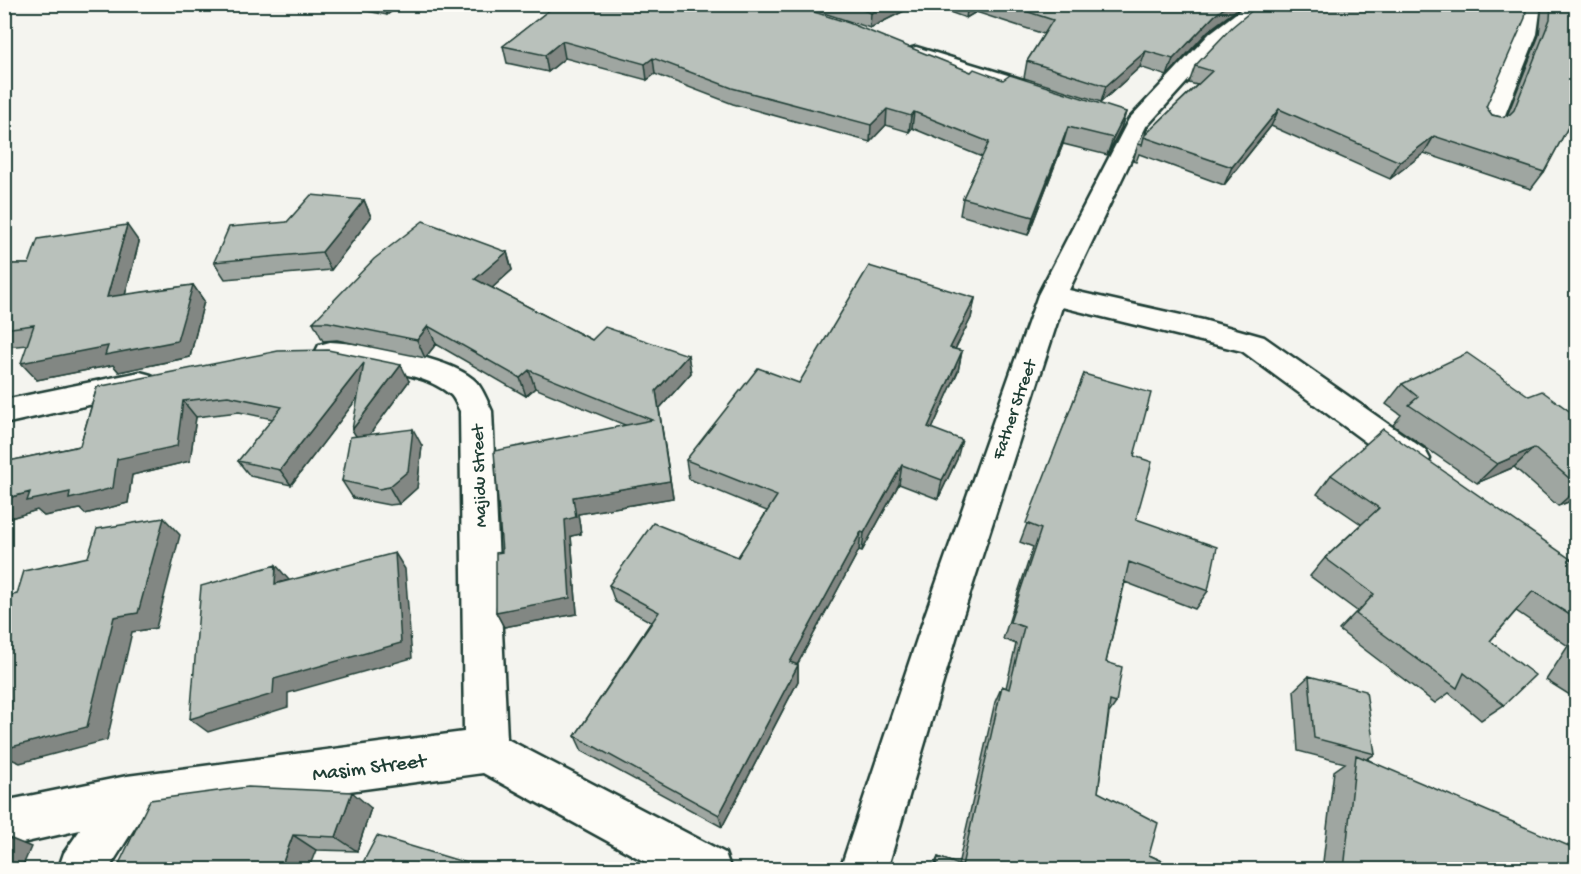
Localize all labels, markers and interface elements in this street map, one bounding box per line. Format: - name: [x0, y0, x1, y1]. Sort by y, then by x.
- street label: Father Street: [988, 356, 1043, 463]
- street label: Majidu Street: [468, 422, 493, 528]
- street label: Masim Street: [311, 750, 430, 789]

